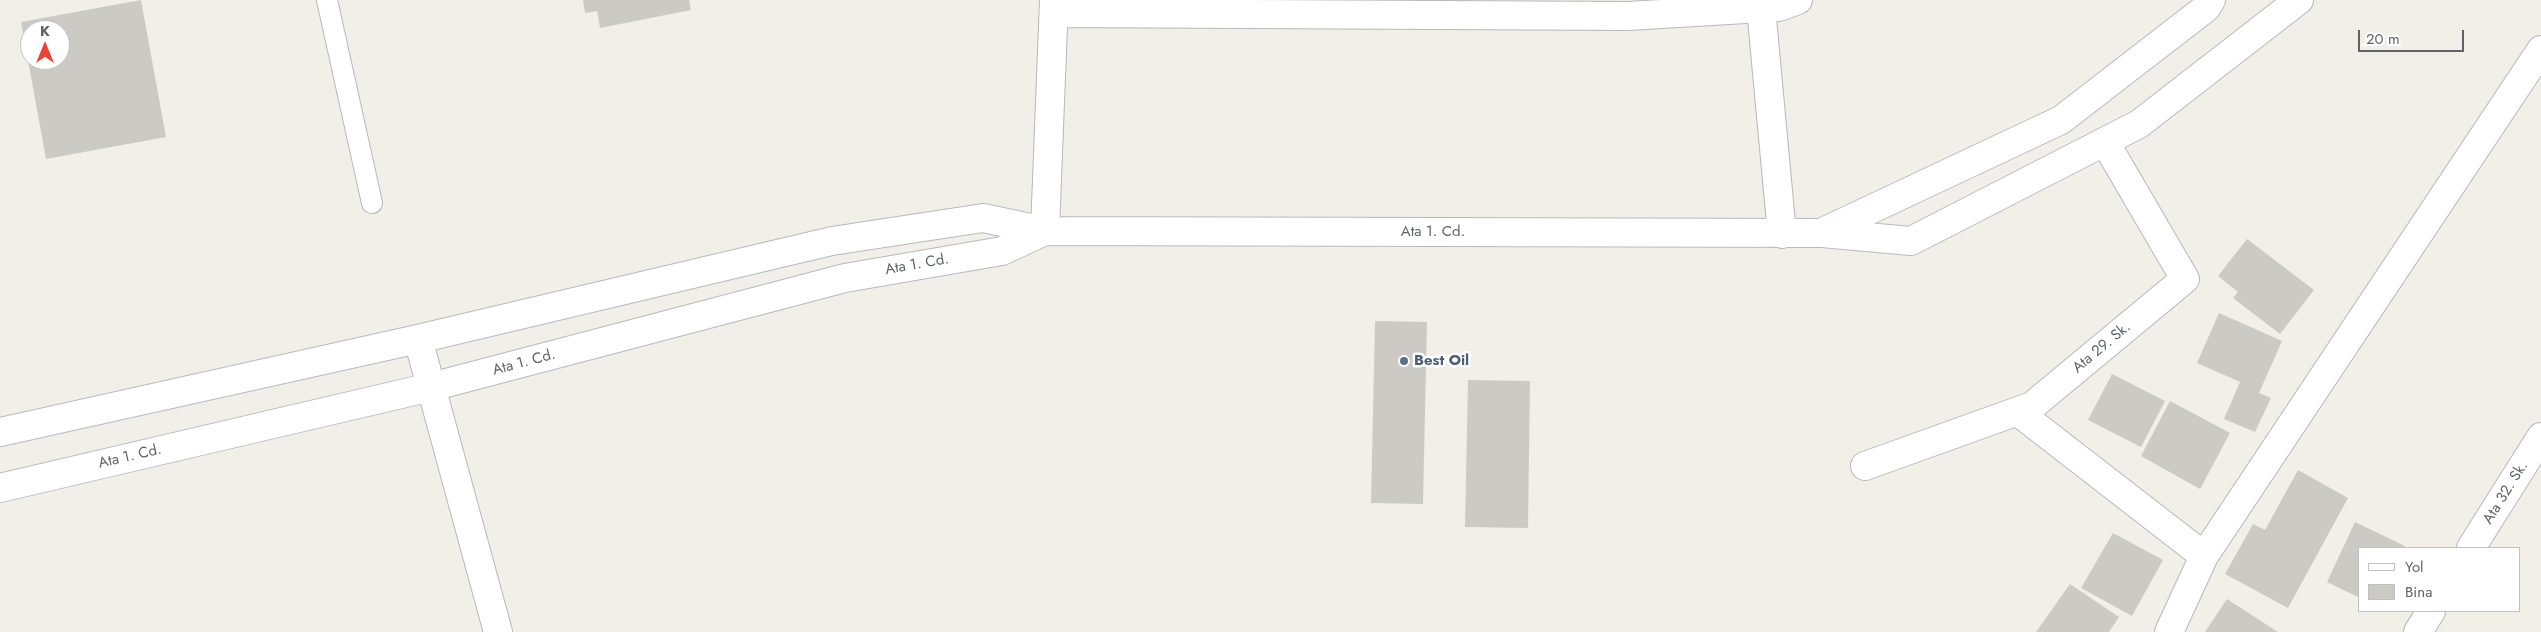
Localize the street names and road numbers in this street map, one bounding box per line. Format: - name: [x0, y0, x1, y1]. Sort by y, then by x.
- street label: Ata 1. Cd.: [1401, 223, 1465, 241]
- street label: Ata 1. Cd.: [884, 251, 950, 279]
- street label: Ata 29. Sk.: [2069, 319, 2135, 377]
- street label: Ata 1. Cd.: [491, 346, 557, 380]
- street label: Ata 1. Cd.: [97, 441, 163, 473]
- street label: Ata 32. Sk.: [2480, 458, 2532, 528]

